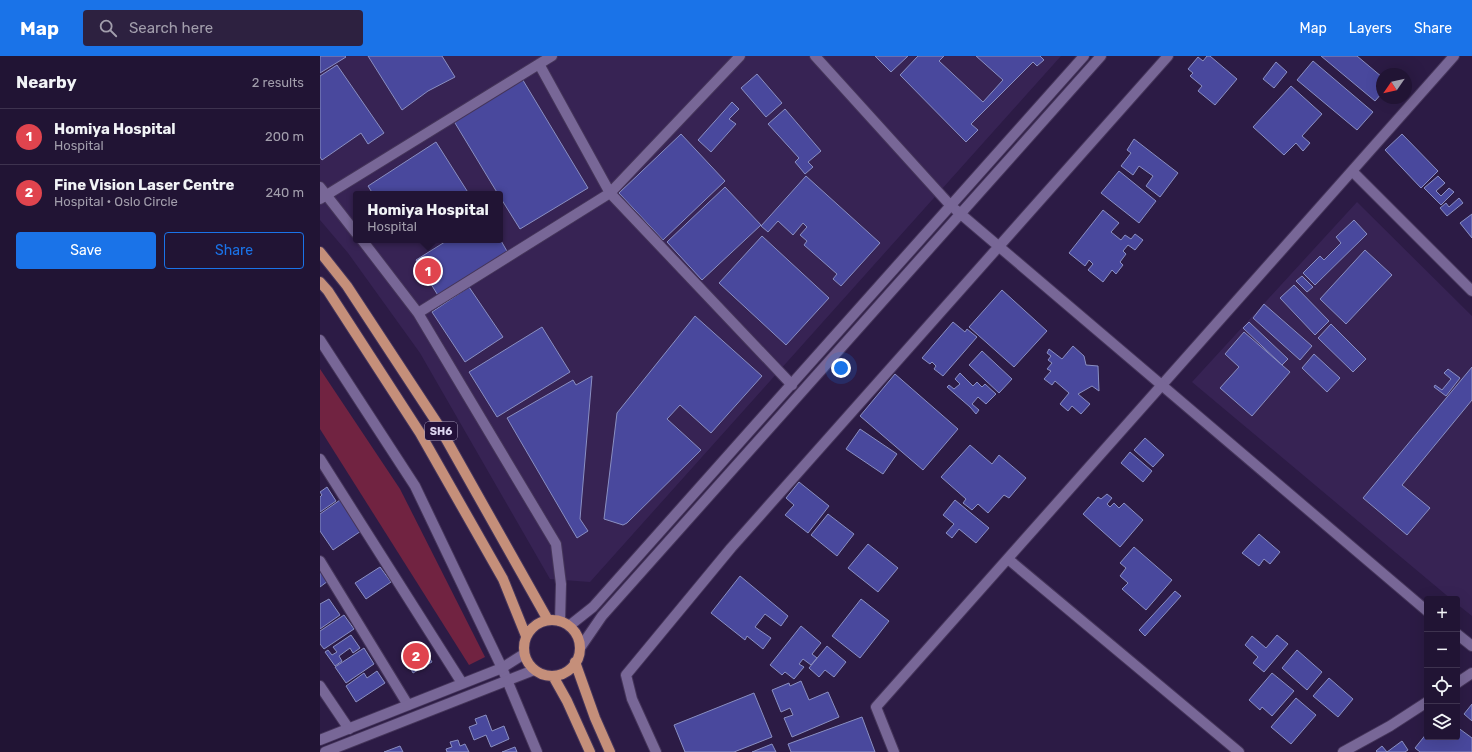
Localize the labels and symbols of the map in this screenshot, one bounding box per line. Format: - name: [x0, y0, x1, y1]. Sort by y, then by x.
- north arrow: [1376, 68, 1412, 104]
- pin: 1: [415, 256, 441, 286]
- your location: [831, 358, 851, 378]
- road number: SH6: [425, 422, 457, 440]
- pin: 2: [403, 641, 429, 671]

